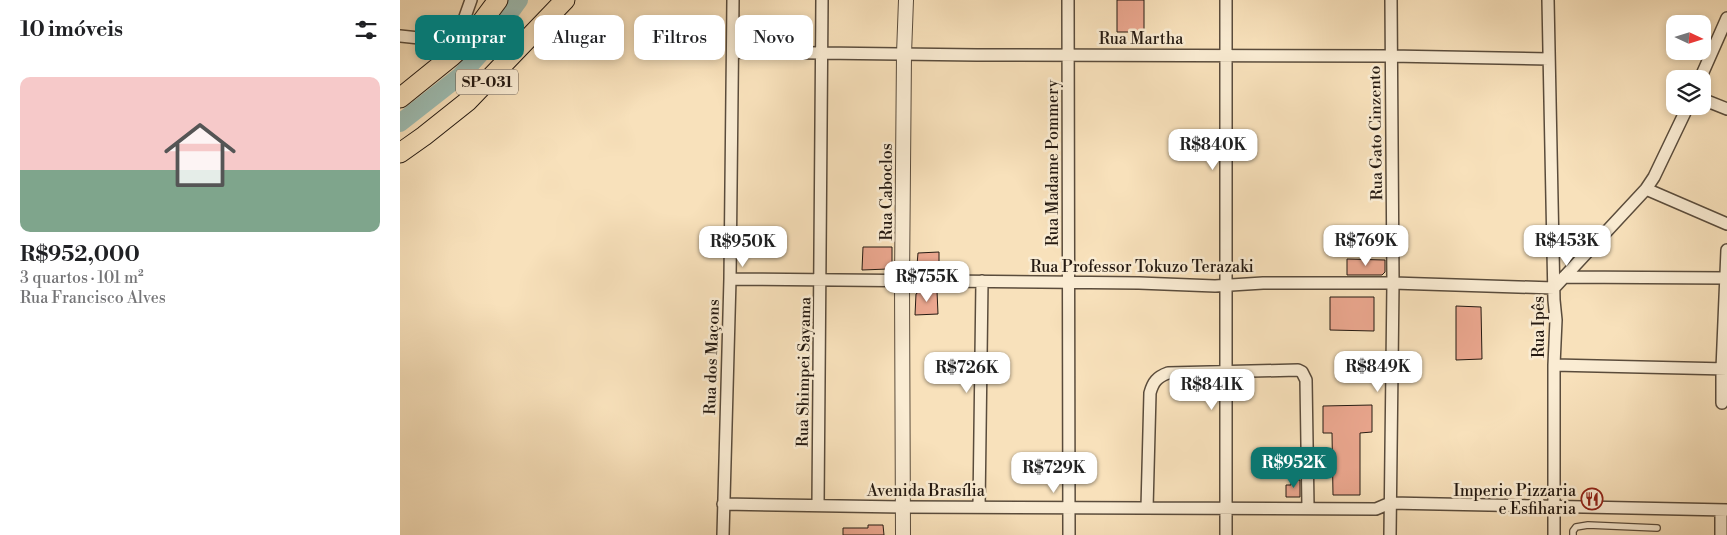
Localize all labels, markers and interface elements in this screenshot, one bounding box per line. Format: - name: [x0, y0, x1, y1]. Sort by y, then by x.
- chip: Comprar: [415, 15, 524, 60]
- chip: Alugar: [534, 15, 624, 60]
- chip: Filtros: [634, 15, 725, 60]
- chip: Novo: [735, 15, 813, 60]
- north arrow: [1666, 15, 1711, 60]
- map controls: [1666, 15, 1711, 115]
- icon: filters: [352, 16, 380, 44]
- text: 10 imóveis: [20, 17, 123, 43]
- street label: Rua Martha: [1099, 29, 1184, 49]
- street label: Rua Gato Cinzento: [1365, 65, 1387, 201]
- road number: SP-031: [456, 70, 518, 94]
- button: layers: [1666, 70, 1711, 115]
- street label: Rua Madame Pommery: [1043, 79, 1063, 246]
- icon: home: [155, 110, 245, 200]
- pin: R$840K: [1172, 128, 1254, 171]
- text: R$840K: [1179, 135, 1247, 155]
- street label: Rua Caboclos: [877, 143, 897, 241]
- pin: R$769K: [1325, 224, 1407, 267]
- pin: R$453K: [1526, 224, 1608, 267]
- pin: R$950K: [702, 226, 784, 268]
- text: R$769K: [1334, 231, 1398, 251]
- text: R$453K: [1535, 231, 1599, 251]
- text: R$950K: [710, 232, 776, 252]
- text: R$952,000: [20, 242, 140, 268]
- street label: Rua Professor Tokuzo Terazaki: [1030, 257, 1254, 277]
- pin: R$755K: [886, 260, 968, 303]
- text: R$755K: [895, 267, 959, 287]
- text: 3 quartos · 101 m²: [20, 268, 144, 288]
- text: Rua Francisco Alves: [20, 288, 166, 308]
- street label: Rua Shimpei Sayama: [793, 296, 815, 447]
- street label: Rua Ipês: [1529, 296, 1549, 358]
- street label: Rua dos Maçons: [700, 299, 724, 415]
- pin: R$849K: [1337, 350, 1419, 393]
- pin: R$726K: [926, 352, 1008, 394]
- text: R$849K: [1345, 357, 1411, 377]
- text: R$726K: [935, 358, 999, 378]
- pin: R$841K: [1171, 368, 1253, 411]
- text: R$841K: [1181, 375, 1243, 395]
- pin: R$952K: [1253, 446, 1335, 489]
- pin: R$729K: [1013, 452, 1095, 494]
- text: R$952K: [1262, 453, 1326, 473]
- text: R$729K: [1022, 458, 1086, 478]
- street label: Avenida Brasília: [866, 481, 986, 501]
- place label: Imperio Pizzaria e Esfiharia: [1454, 481, 1577, 519]
- restaurant icon: Imperio Pizzaria e Esfiharia: [1580, 487, 1604, 511]

